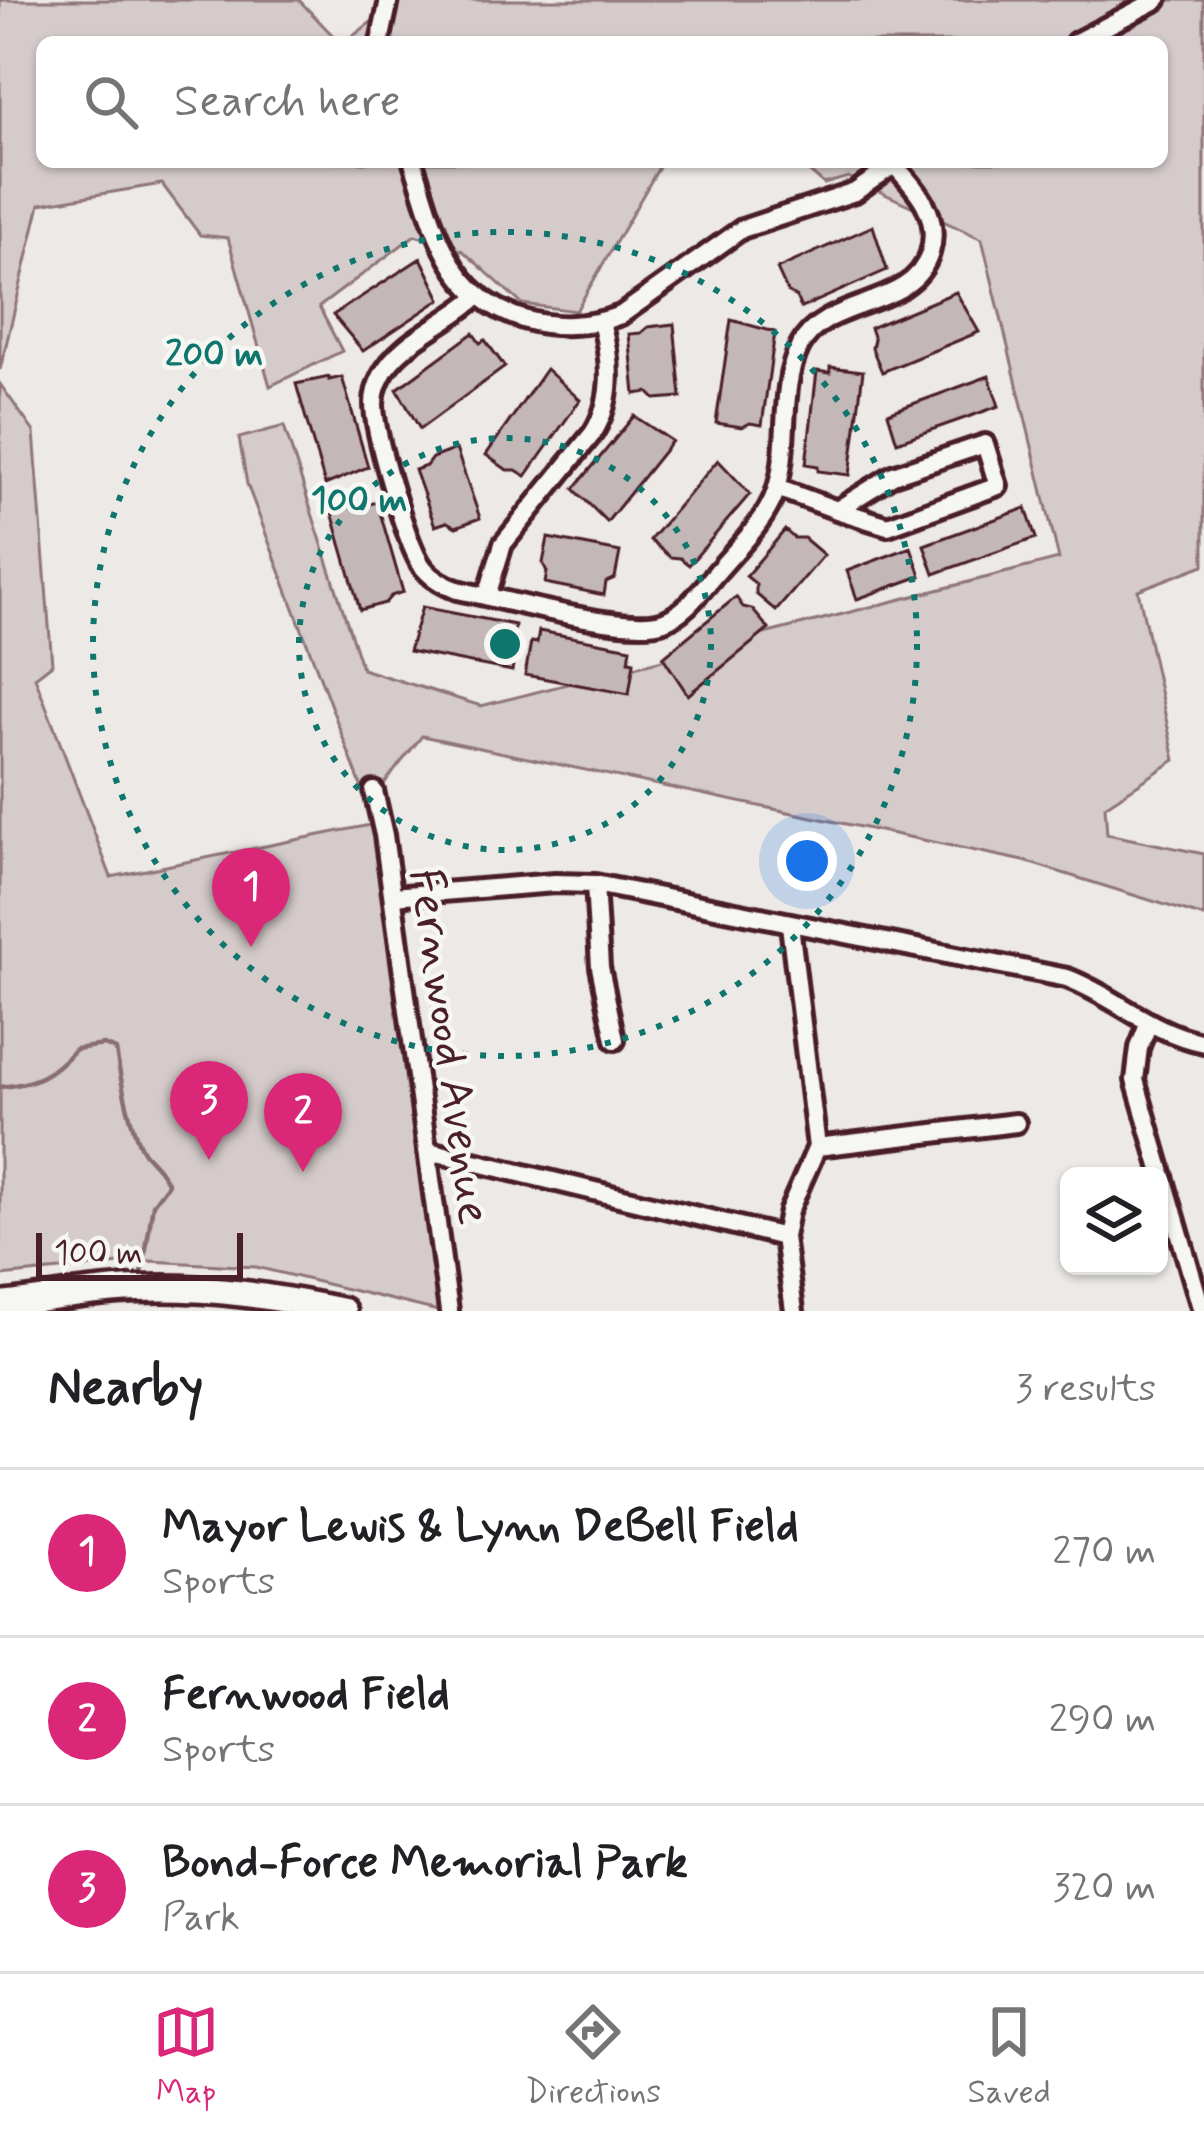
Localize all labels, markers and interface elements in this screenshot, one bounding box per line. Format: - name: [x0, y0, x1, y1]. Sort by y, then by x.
- search box: [36, 36, 1168, 168]
- icon: search: [78, 69, 144, 135]
- text: Search here: [174, 73, 401, 132]
- text: 200 m: [165, 332, 263, 379]
- text: 100 m: [311, 478, 407, 525]
- centre of rings: [484, 623, 526, 665]
- your location: [777, 831, 837, 891]
- pin: 1: [212, 848, 290, 947]
- street label: Fernwood Avenue: [392, 864, 505, 1229]
- pin: 3: [170, 1061, 248, 1160]
- pin: 2: [264, 1073, 342, 1172]
- map controls: [1060, 1167, 1168, 1275]
- button: layers: [1060, 1167, 1168, 1275]
- scale bar: [36, 1227, 243, 1280]
- text: 100 m: [54, 1232, 143, 1276]
- text: Nearby: [48, 1356, 203, 1422]
- text: 3 results: [1015, 1364, 1156, 1415]
- text: Mayor Lewis & Lynn DeBell Field: [162, 1498, 799, 1557]
- text: 1: [78, 1527, 96, 1578]
- text: 270 m: [1052, 1527, 1156, 1578]
- text: Sports: [162, 1557, 275, 1608]
- text: Fernwood Field: [162, 1666, 450, 1725]
- text: 2: [77, 1695, 97, 1746]
- text: 290 m: [1049, 1695, 1156, 1746]
- text: Sports: [162, 1725, 275, 1776]
- text: Bond-Force Memorial Park: [162, 1834, 688, 1893]
- text: 3: [78, 1863, 96, 1914]
- text: 320 m: [1053, 1863, 1156, 1914]
- text: Park: [162, 1893, 240, 1944]
- tab: Map: [153, 1999, 219, 2115]
- tab: Directions: [525, 1999, 661, 2115]
- tab: Saved: [967, 1999, 1051, 2115]

